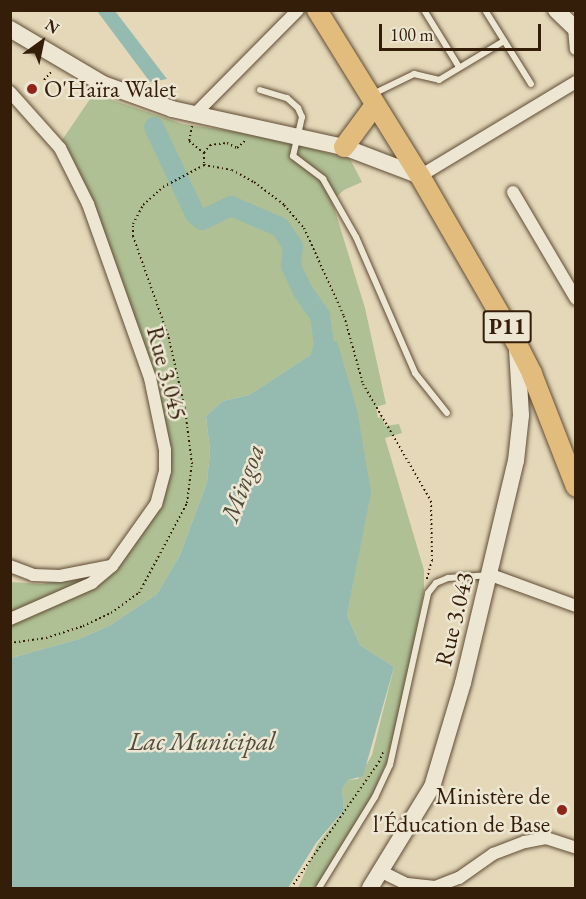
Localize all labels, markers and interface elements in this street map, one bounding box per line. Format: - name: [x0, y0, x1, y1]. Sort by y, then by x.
- north arrow: [12, 12, 72, 72]
- scale bar: [382, 12, 544, 50]
- text: N: [41, 14, 63, 39]
- text: 100 m: [390, 23, 434, 46]
- place label: O'Haïra Walet: [44, 75, 176, 103]
- marker: O'Haïra Walet: [25, 82, 39, 96]
- road number: P11: [482, 308, 532, 346]
- street label: Rue 3.045: [141, 323, 193, 423]
- water label: Mingoa: [215, 440, 271, 526]
- street label: Rue 3.043: [428, 569, 480, 669]
- water label: Lac Municipal: [128, 726, 276, 758]
- place label: Ministère de l'Éducation de Base: [373, 782, 550, 838]
- marker: Ministère de l'Éducation de Base: [555, 803, 569, 817]

